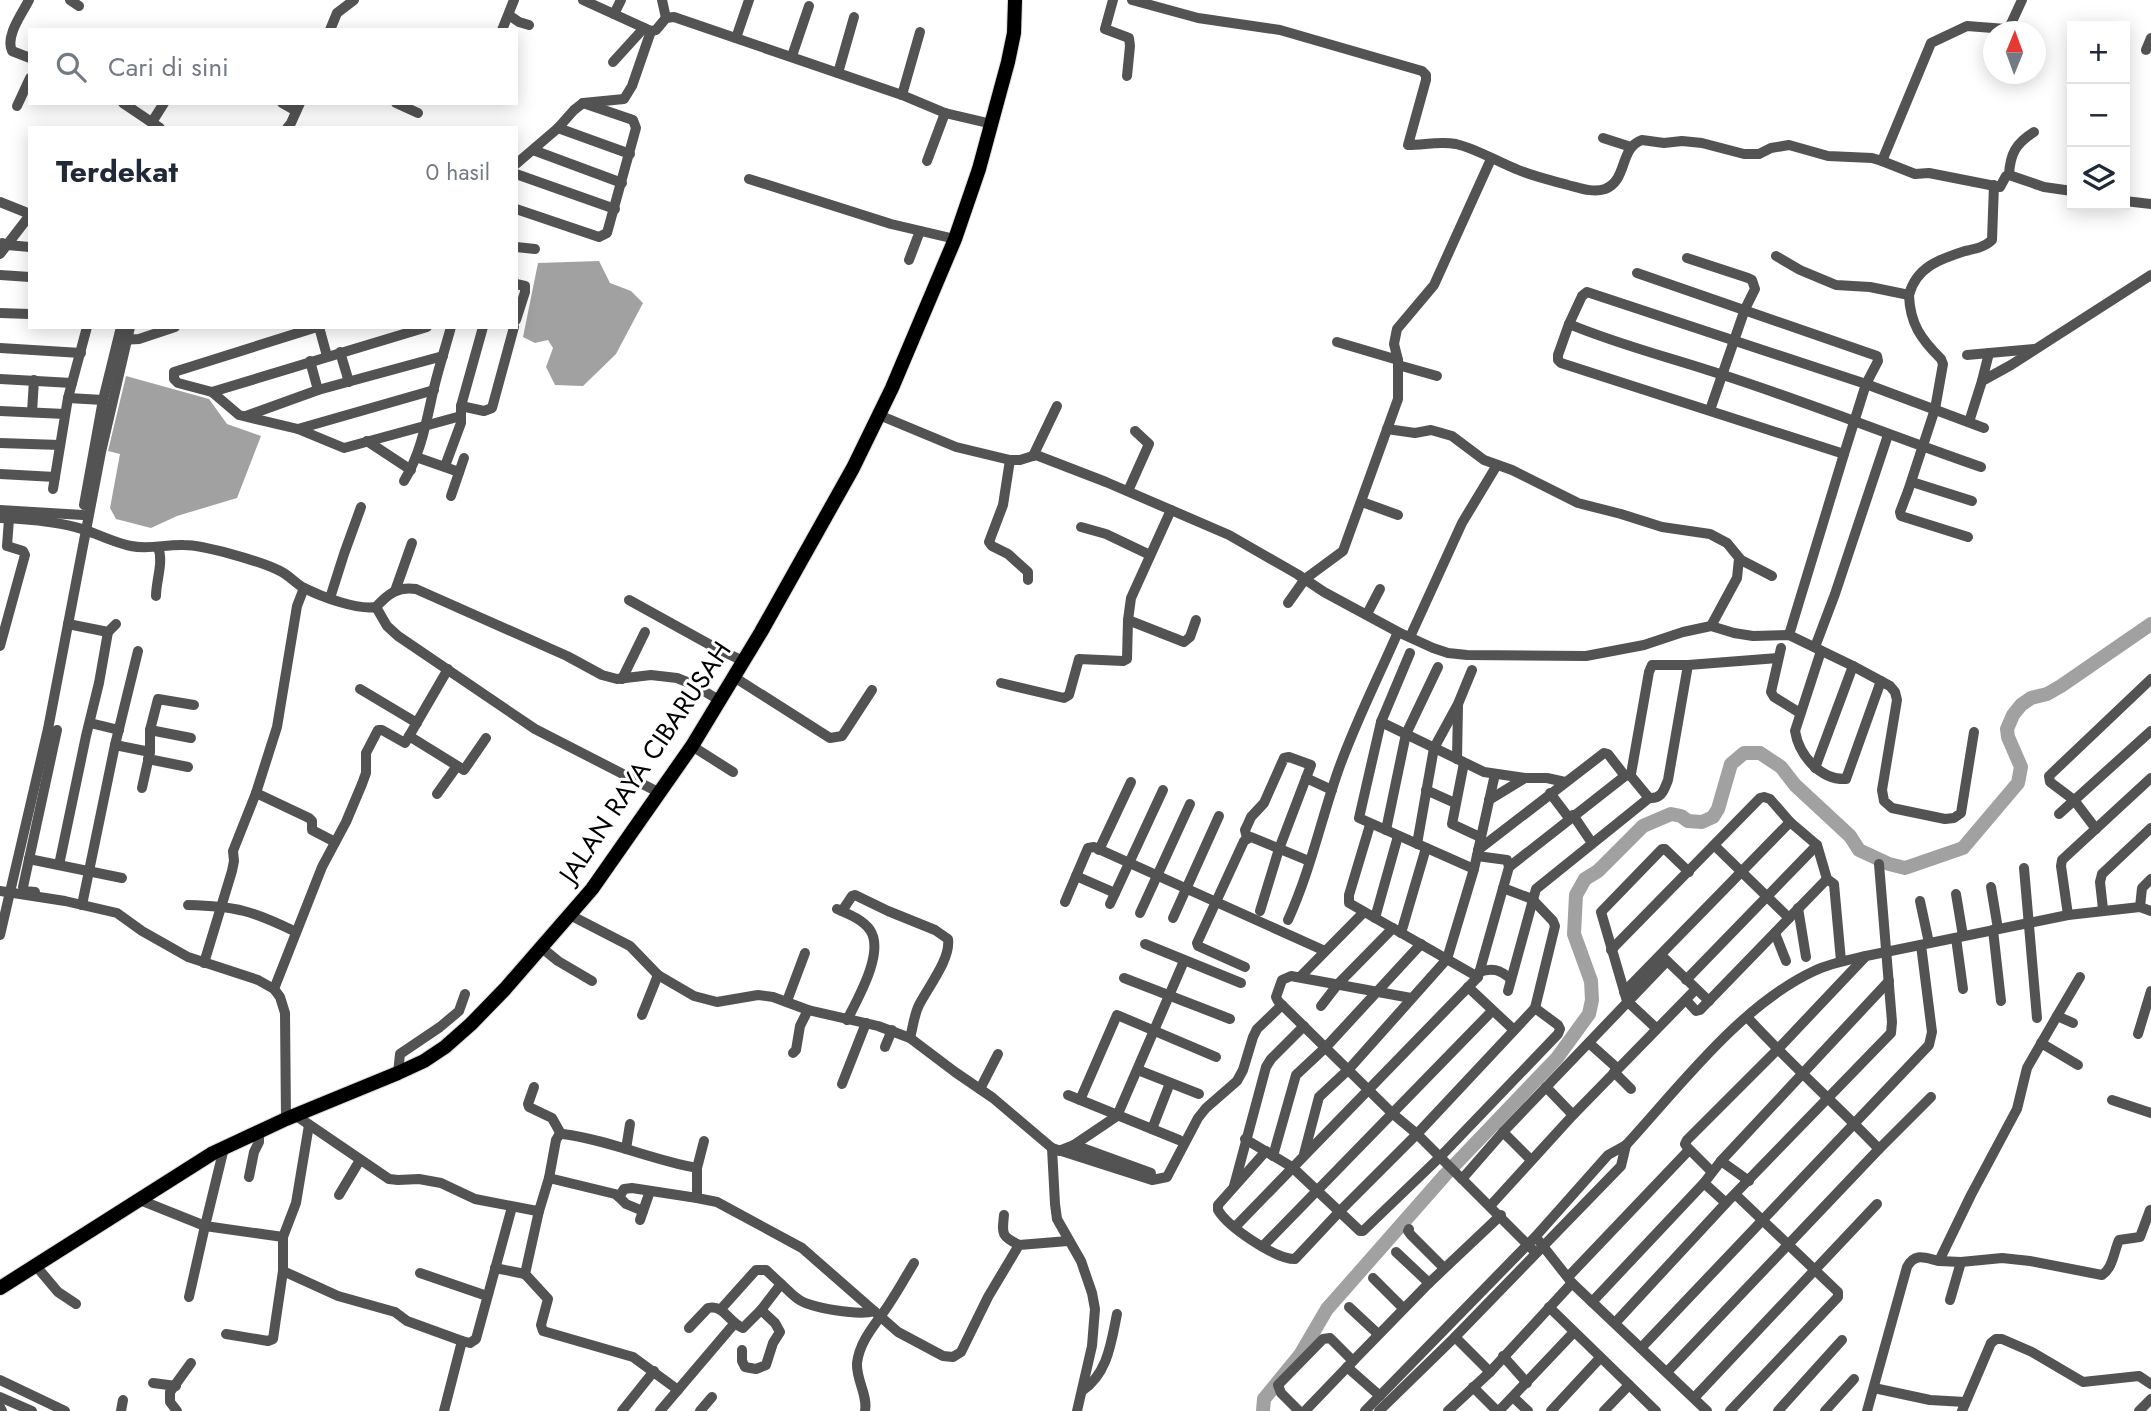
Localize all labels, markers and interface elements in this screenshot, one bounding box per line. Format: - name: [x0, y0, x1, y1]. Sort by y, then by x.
- north arrow: [1983, 21, 2046, 84]
- map controls: [2067, 21, 2130, 210]
- button: +: [2067, 21, 2130, 84]
- search box: [28, 28, 518, 105]
- icon: search: [52, 48, 90, 86]
- text: Cari di sini: [108, 48, 229, 86]
- button: −: [2067, 84, 2130, 147]
- button: layers: [2067, 147, 2130, 210]
- text: Terdekat: [56, 150, 178, 193]
- text: 0 hasil: [426, 155, 490, 189]
- street label: JALAN RAYA CIBARUSAH: [548, 634, 740, 893]

